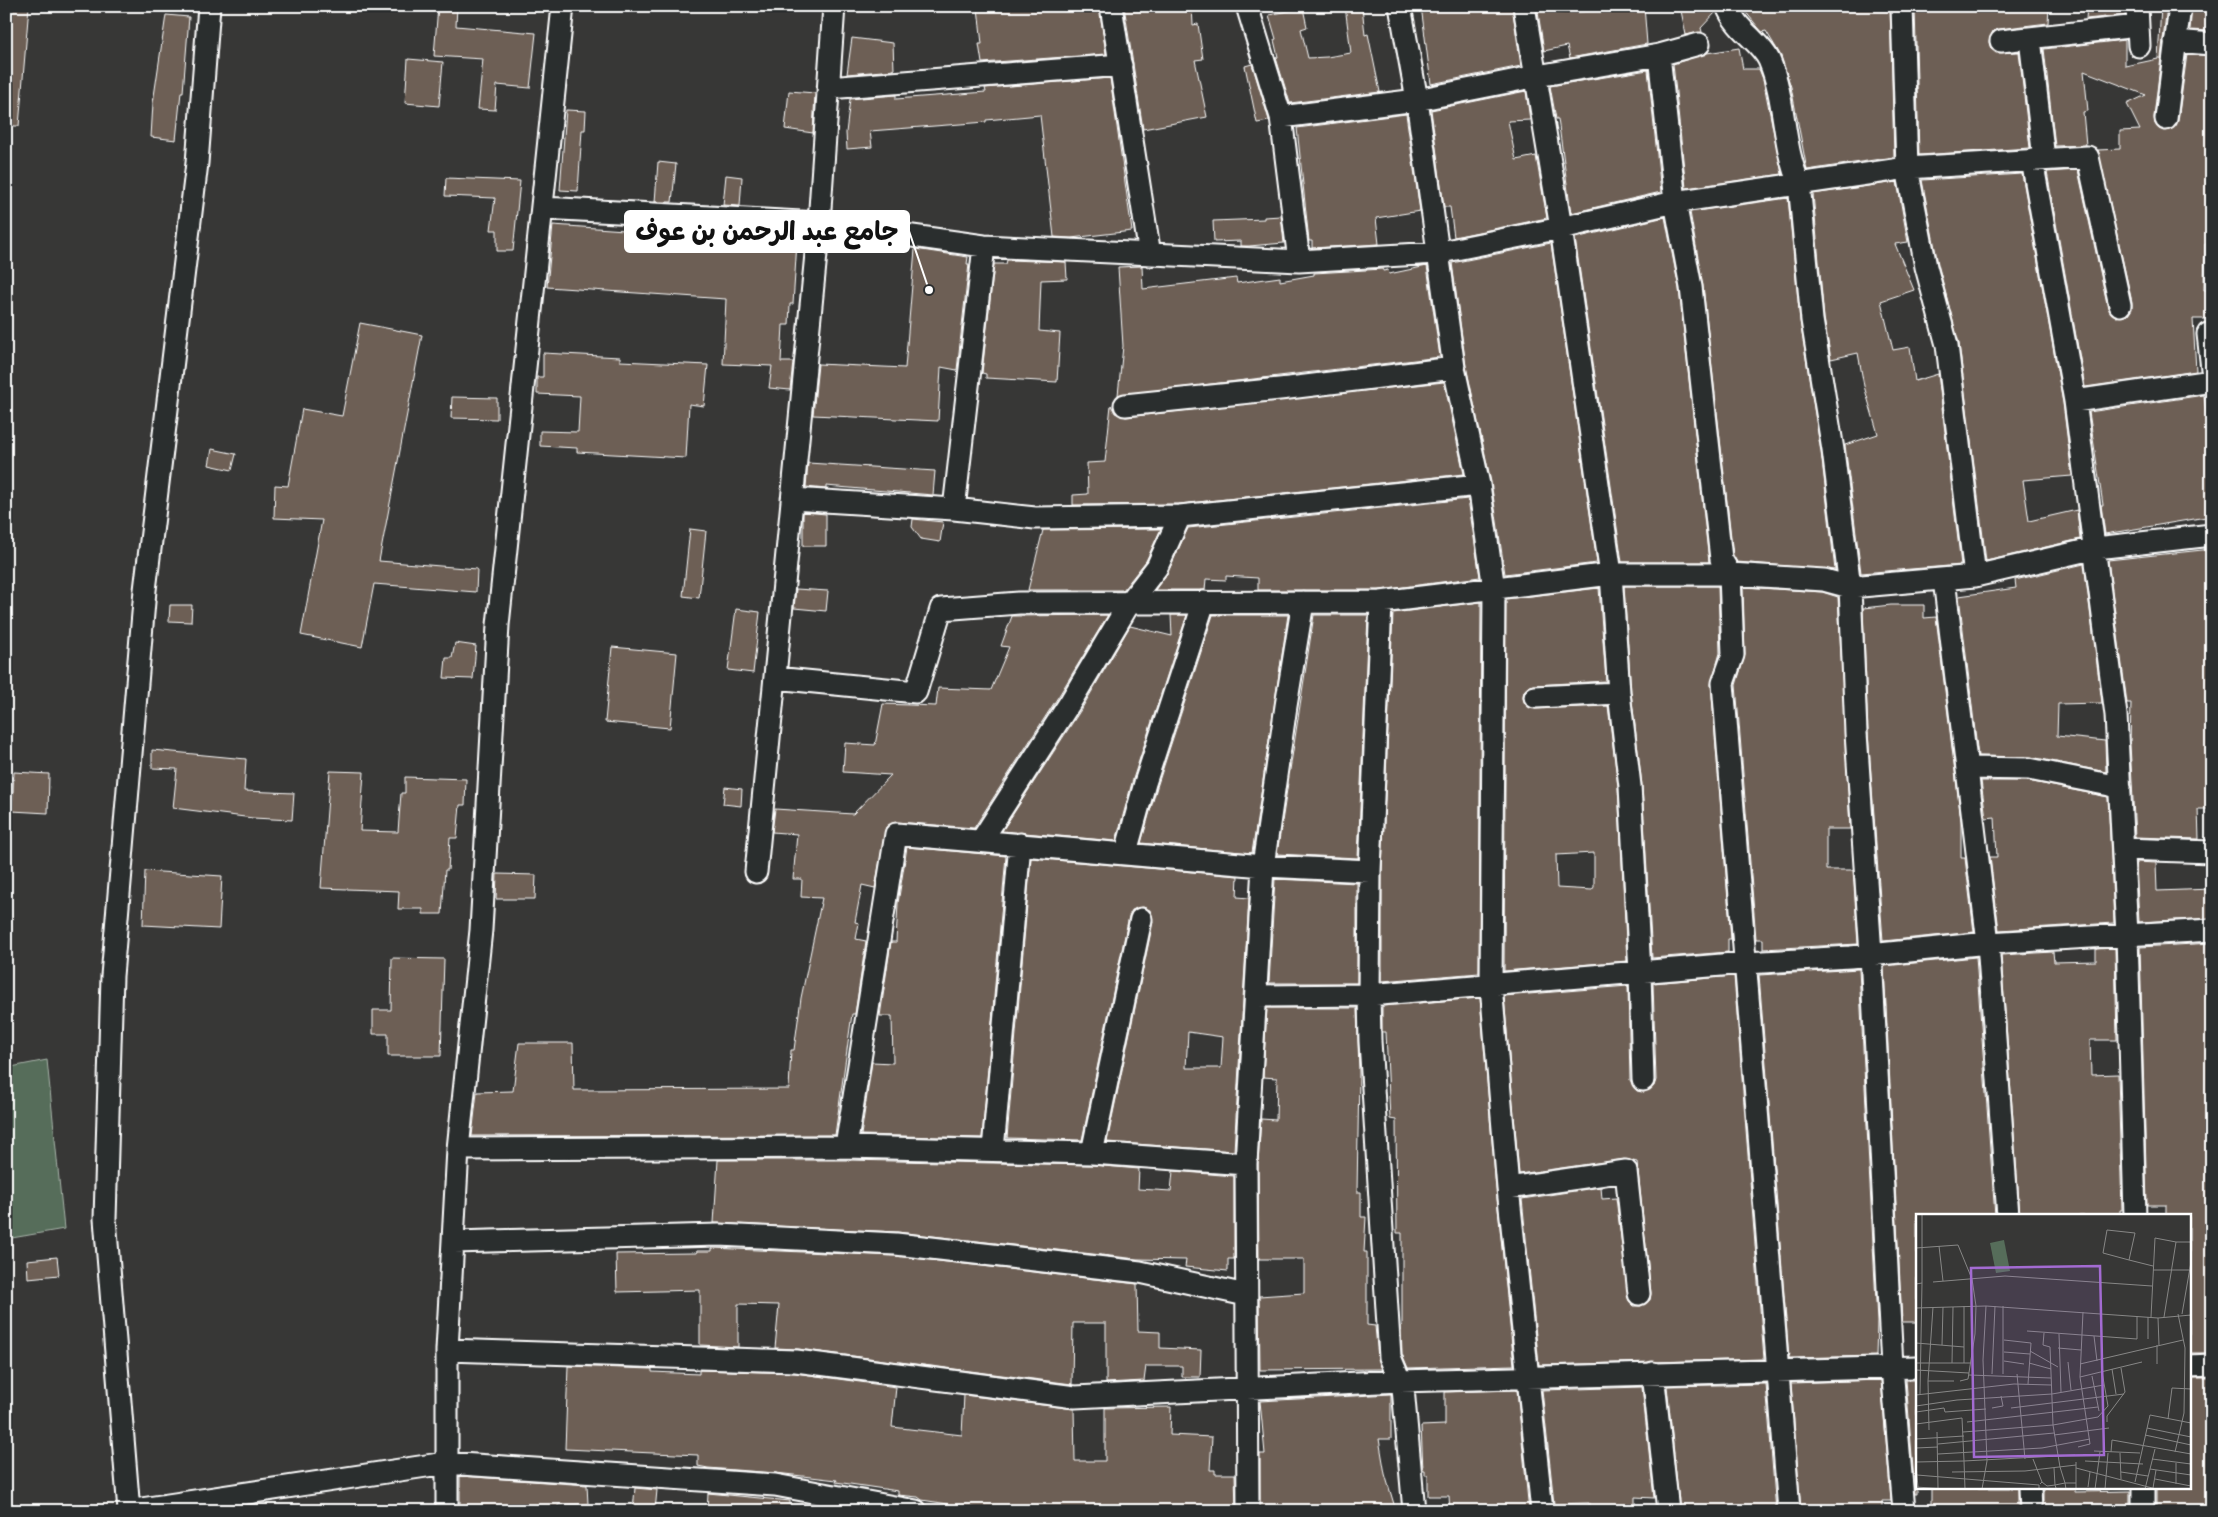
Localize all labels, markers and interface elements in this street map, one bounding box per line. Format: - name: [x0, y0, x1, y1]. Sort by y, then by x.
- callout: جامع عبد الرحمن بن عوف: [625, 211, 909, 252]
- text: جامع عبد الرحمن بن عوف: [635, 215, 899, 250]
- inset map: [1916, 1214, 2190, 1490]

